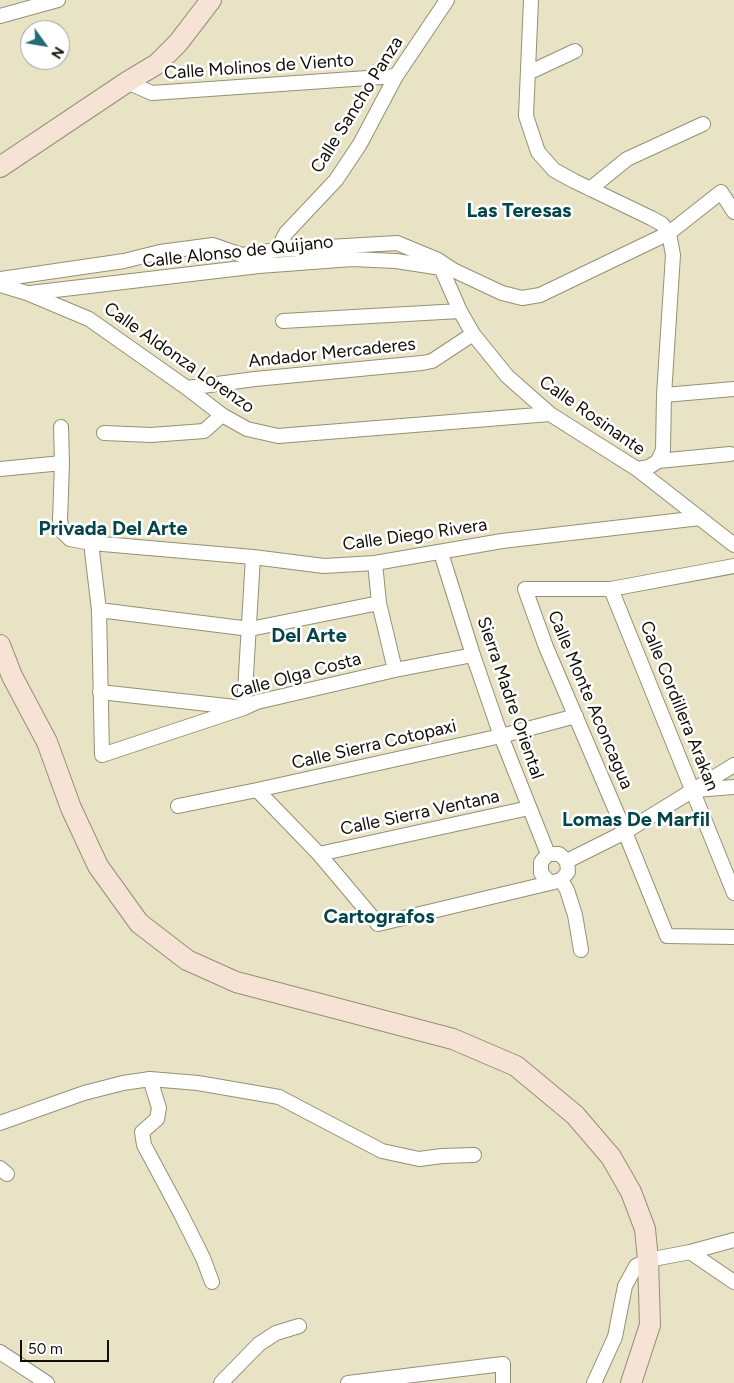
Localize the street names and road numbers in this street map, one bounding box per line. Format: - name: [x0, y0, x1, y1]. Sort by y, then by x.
- street label: Calle Sancho Panza: [306, 33, 408, 177]
- street label: Calle Molinos de Viento: [163, 50, 355, 84]
- street label: Calle Alonso de Quijano: [141, 231, 335, 273]
- street label: Calle Aldonza Lorenzo: [99, 298, 259, 418]
- street label: Andador Mercaderes: [247, 333, 417, 373]
- street label: Calle Rosinante: [535, 371, 649, 461]
- street label: Calle Diego Rivera: [341, 514, 489, 556]
- street label: Calle Monte Aconcagua: [543, 607, 637, 793]
- street label: Sierra Madre Oriental: [472, 614, 548, 782]
- street label: Calle Cordillera Arakan: [635, 618, 723, 794]
- street label: Calle Olga Costa: [228, 648, 364, 704]
- street label: Calle Sierra Cotopaxi: [290, 716, 458, 774]
- street label: Calle Sierra Ventana: [339, 786, 501, 840]

